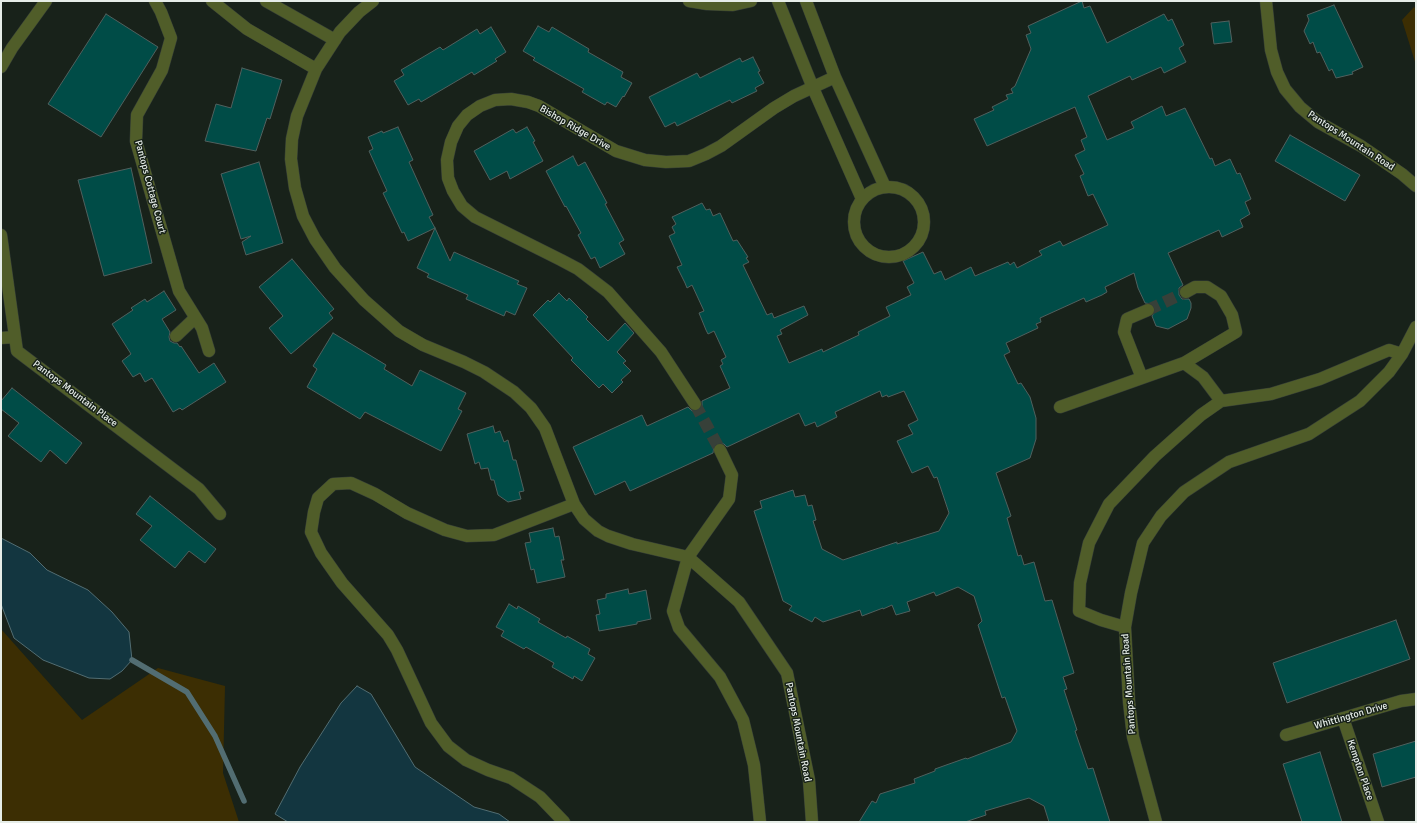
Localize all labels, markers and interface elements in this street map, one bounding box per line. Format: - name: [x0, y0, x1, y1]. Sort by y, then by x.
- street label: Bishop Ridge Drive: [537, 103, 613, 153]
- street label: Pantops Mountain Road: [1305, 108, 1397, 174]
- street label: Pantops Cottage Court: [132, 139, 168, 235]
- street label: Pantops Mountain Place: [30, 358, 120, 430]
- street label: Pantops Mountain Road: [1119, 633, 1139, 735]
- street label: Pantops Mountain Road: [782, 681, 814, 783]
- street label: Whittington Drive: [1313, 700, 1389, 732]
- street label: Kempton Place: [1344, 738, 1376, 802]

